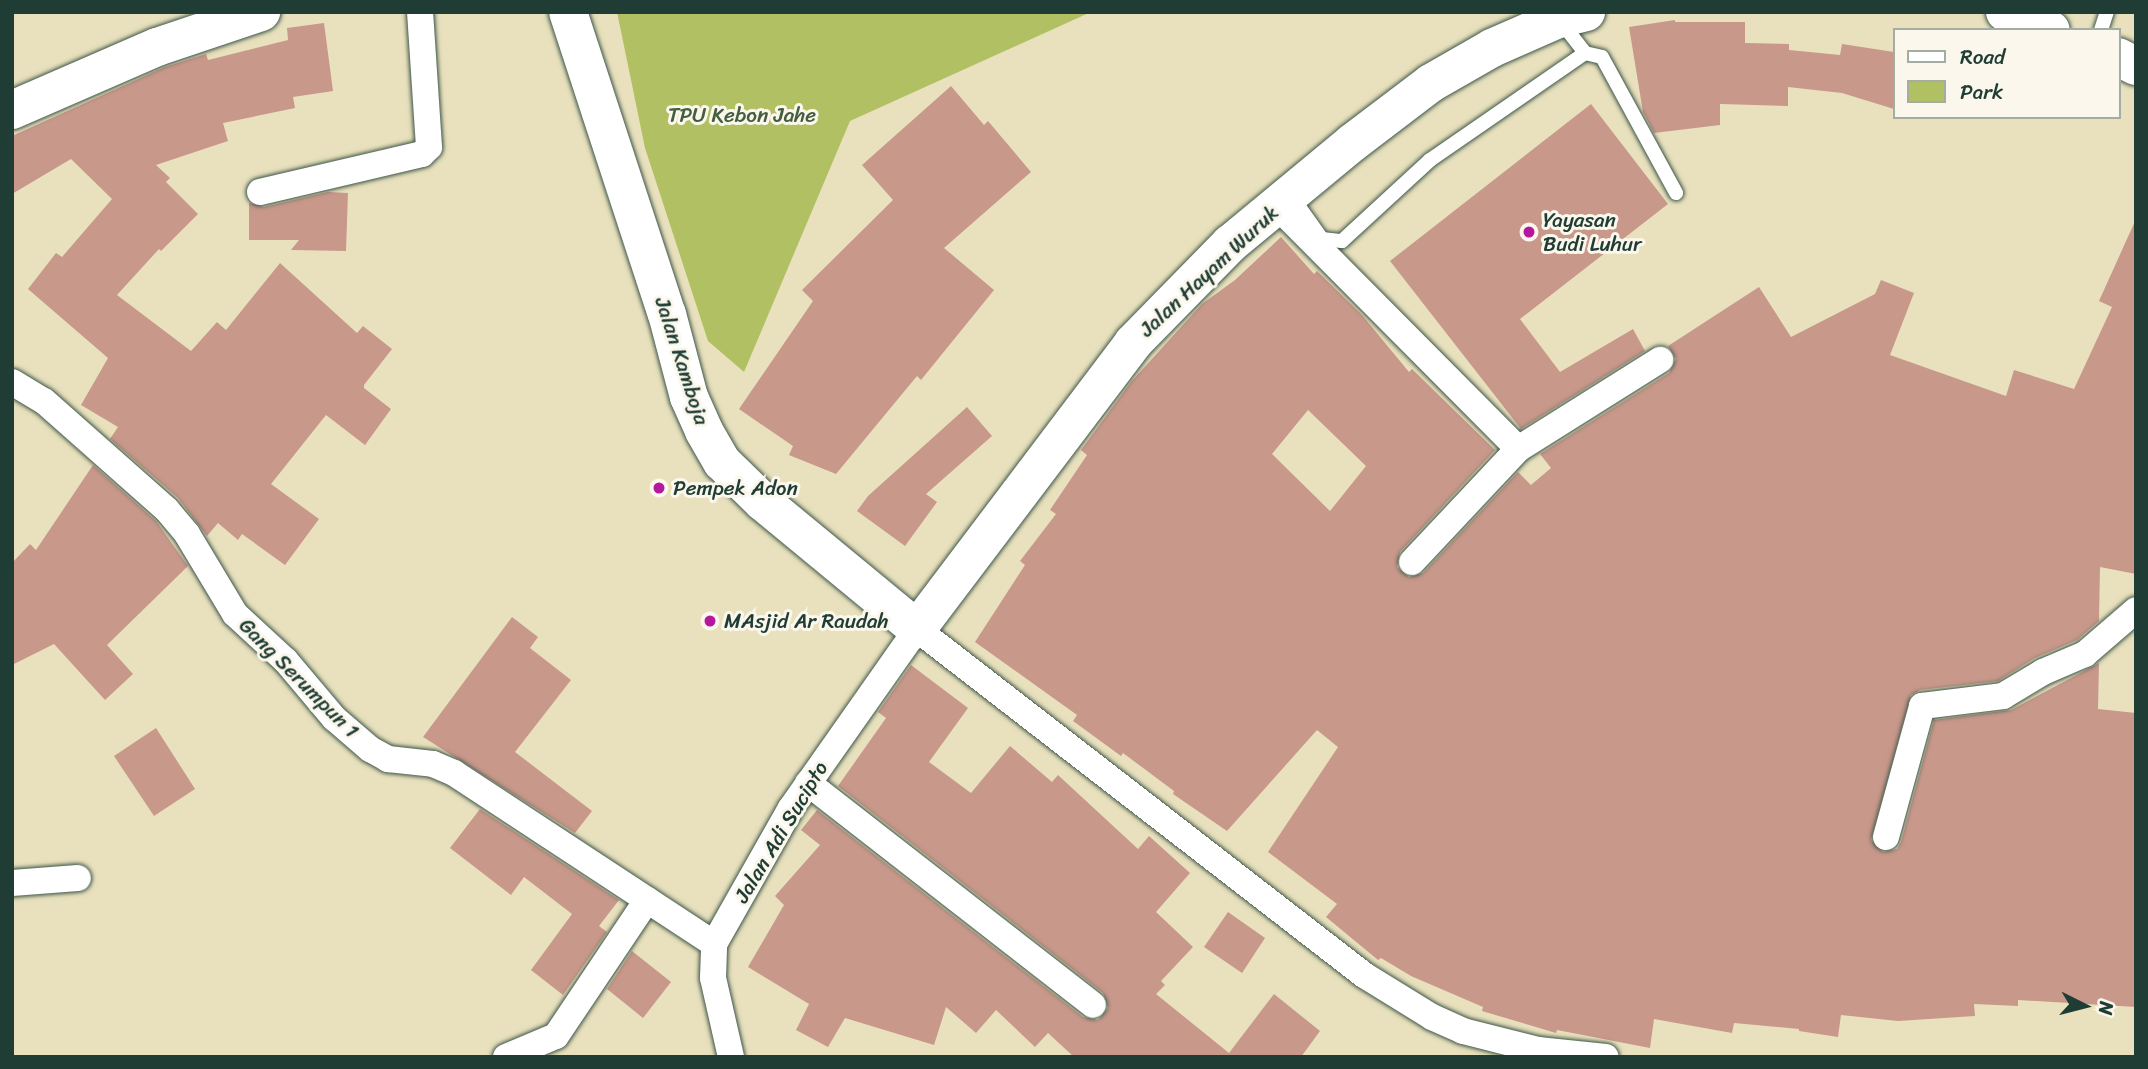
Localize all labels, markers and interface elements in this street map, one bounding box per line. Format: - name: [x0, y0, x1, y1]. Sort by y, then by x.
- legend: [1892, 28, 2120, 119]
- text: Road: [1960, 38, 2005, 76]
- text: Park: [1960, 73, 2003, 111]
- park label: TPU Kebon Jahe: [668, 102, 816, 128]
- street label: Jalan Hayam Wuruk: [1134, 200, 1284, 342]
- place label: Yayasan Budi Luhur: [1543, 207, 1642, 257]
- marker: Yayasan Budi Luhur: [1521, 224, 1537, 240]
- street label: Jalan Kamboja: [650, 294, 714, 428]
- place label: Pempek Adon: [673, 475, 798, 501]
- marker: Pempek Adon: [651, 480, 667, 496]
- place label: MAsjid Ar Raudah: [724, 608, 889, 634]
- street label: Gang Serumpun 1: [234, 613, 364, 743]
- marker: MAsjid Ar Raudah: [702, 613, 718, 629]
- street label: Jalan Adi Sucipto: [729, 757, 833, 907]
- north arrow: [2050, 971, 2120, 1041]
- text: N: [2089, 1000, 2123, 1017]

